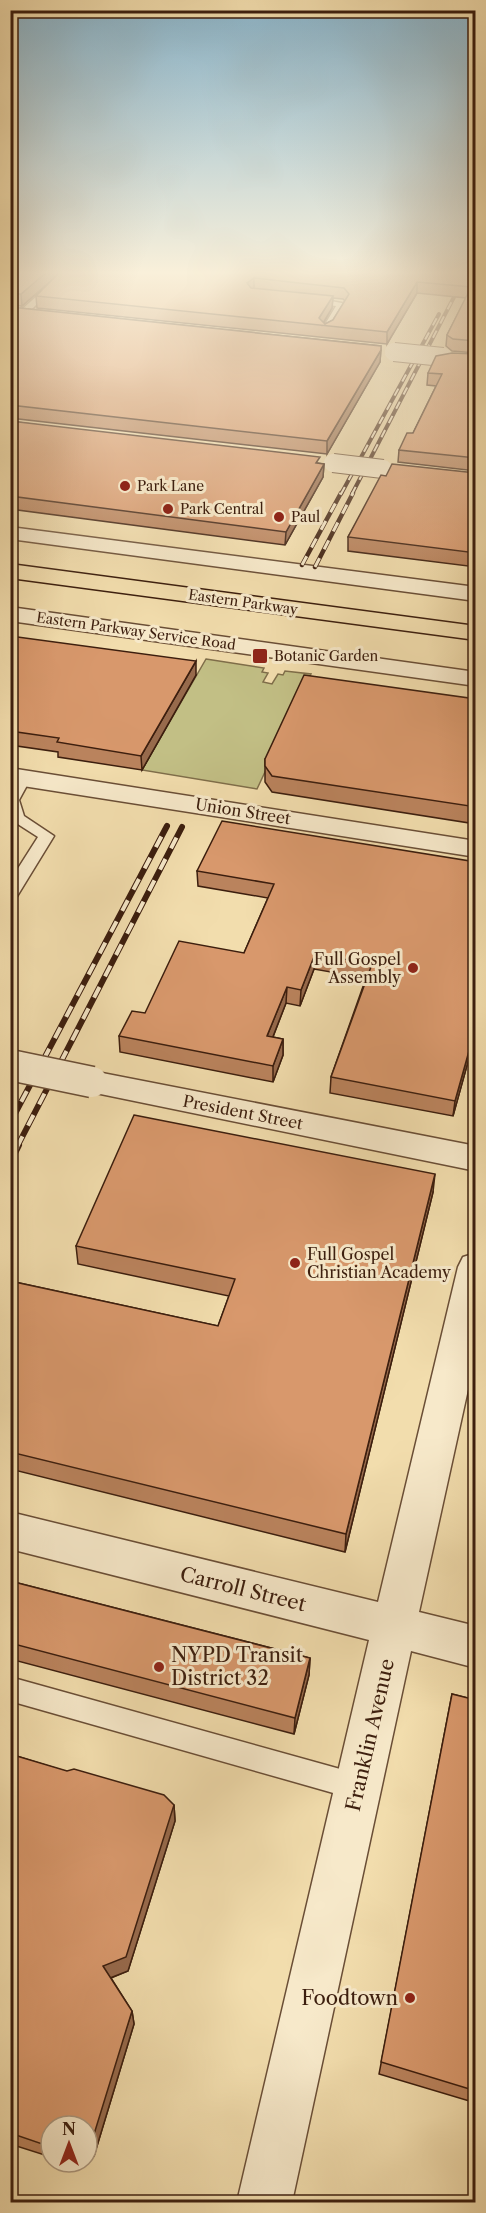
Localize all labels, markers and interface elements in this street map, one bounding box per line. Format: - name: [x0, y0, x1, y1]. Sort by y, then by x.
- place label: Park Lane: [137, 477, 204, 495]
- marker: Park Lane: [118, 479, 132, 493]
- place label: Park Central: [180, 500, 264, 518]
- marker: Park Central: [161, 502, 175, 516]
- place label: Paul: [291, 508, 320, 526]
- marker: Paul: [272, 510, 286, 524]
- street label: Eastern Parkway: [187, 585, 299, 619]
- street label: Eastern Parkway Service Road: [35, 608, 237, 654]
- marker: Botanic Garden: [251, 647, 269, 665]
- place label: Botanic Garden: [274, 647, 379, 665]
- street label: Union Street: [194, 794, 292, 828]
- place label: Full Gospel Assembly: [314, 949, 402, 987]
- marker: Full Gospel Assembly: [406, 961, 420, 975]
- street label: President Street: [181, 1091, 305, 1134]
- place label: Full Gospel Christian Academy: [307, 1244, 452, 1282]
- marker: Full Gospel Christian Academy: [288, 1256, 302, 1270]
- street label: Carroll Street: [178, 1562, 308, 1616]
- place label: NYPD Transit District 32: [171, 1643, 303, 1690]
- street label: Franklin Avenue: [341, 1656, 399, 1814]
- marker: NYPD Transit District 32: [152, 1660, 166, 1674]
- place label: Foodtown: [301, 1986, 398, 2010]
- marker: Foodtown: [403, 1991, 417, 2005]
- north arrow: [39, 2114, 99, 2174]
- text: N: [62, 2119, 76, 2139]

